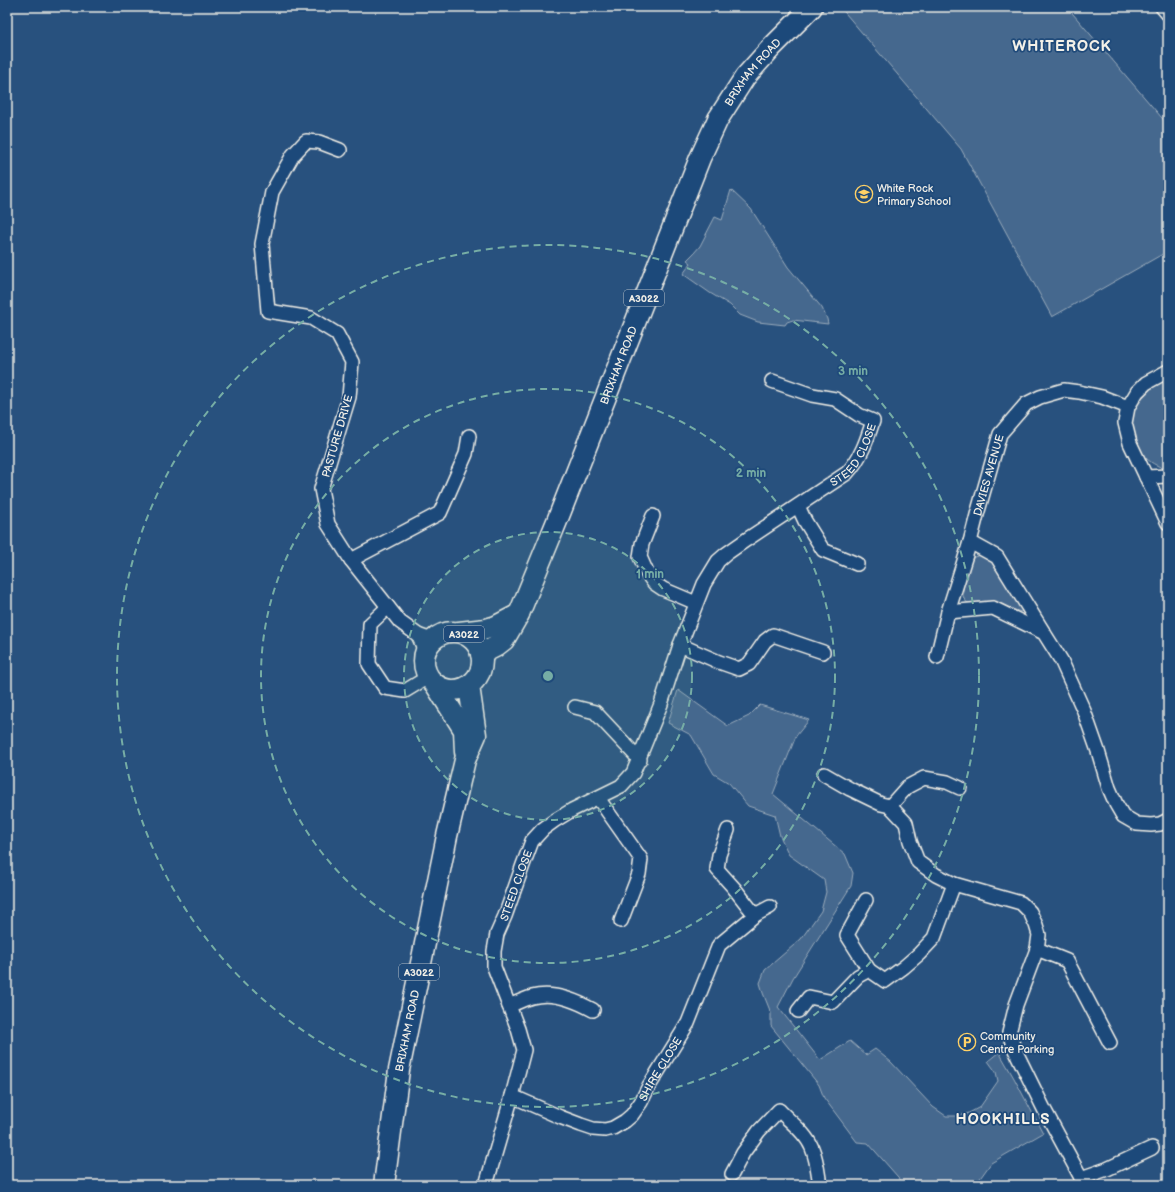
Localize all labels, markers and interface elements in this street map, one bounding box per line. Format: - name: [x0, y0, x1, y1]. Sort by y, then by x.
- street label: BRIXHAM ROAD: [722, 36, 784, 109]
- district label: WHITEROCK: [1012, 37, 1112, 56]
- place label: White Rock Primary School: [877, 182, 951, 208]
- school or university icon: White Rock Primary School: [854, 184, 874, 204]
- road number: A3022: [624, 290, 664, 306]
- street label: BRIXHAM ROAD: [598, 324, 640, 406]
- text: 3 min: [838, 364, 868, 379]
- street label: PASTURE DRIVE: [319, 393, 355, 479]
- street label: STEED CLOSE: [828, 422, 879, 489]
- street label: DAVIES AVENUE: [971, 433, 1007, 517]
- text: 2 min: [736, 466, 766, 481]
- text: 1 min: [636, 567, 664, 582]
- road number: A3022: [444, 626, 484, 642]
- centre of rings: [541, 669, 555, 683]
- street label: STEED CLOSE: [498, 848, 535, 923]
- road number: A3022: [399, 964, 439, 980]
- street label: BRIXHAM ROAD: [393, 989, 422, 1073]
- place label: Community Centre Parking: [980, 1030, 1054, 1056]
- parking icon: Community Centre Parking: [957, 1032, 977, 1052]
- street label: SHIRE CLOSE: [637, 1035, 685, 1103]
- district label: HOOKHILLS: [956, 1110, 1050, 1129]

